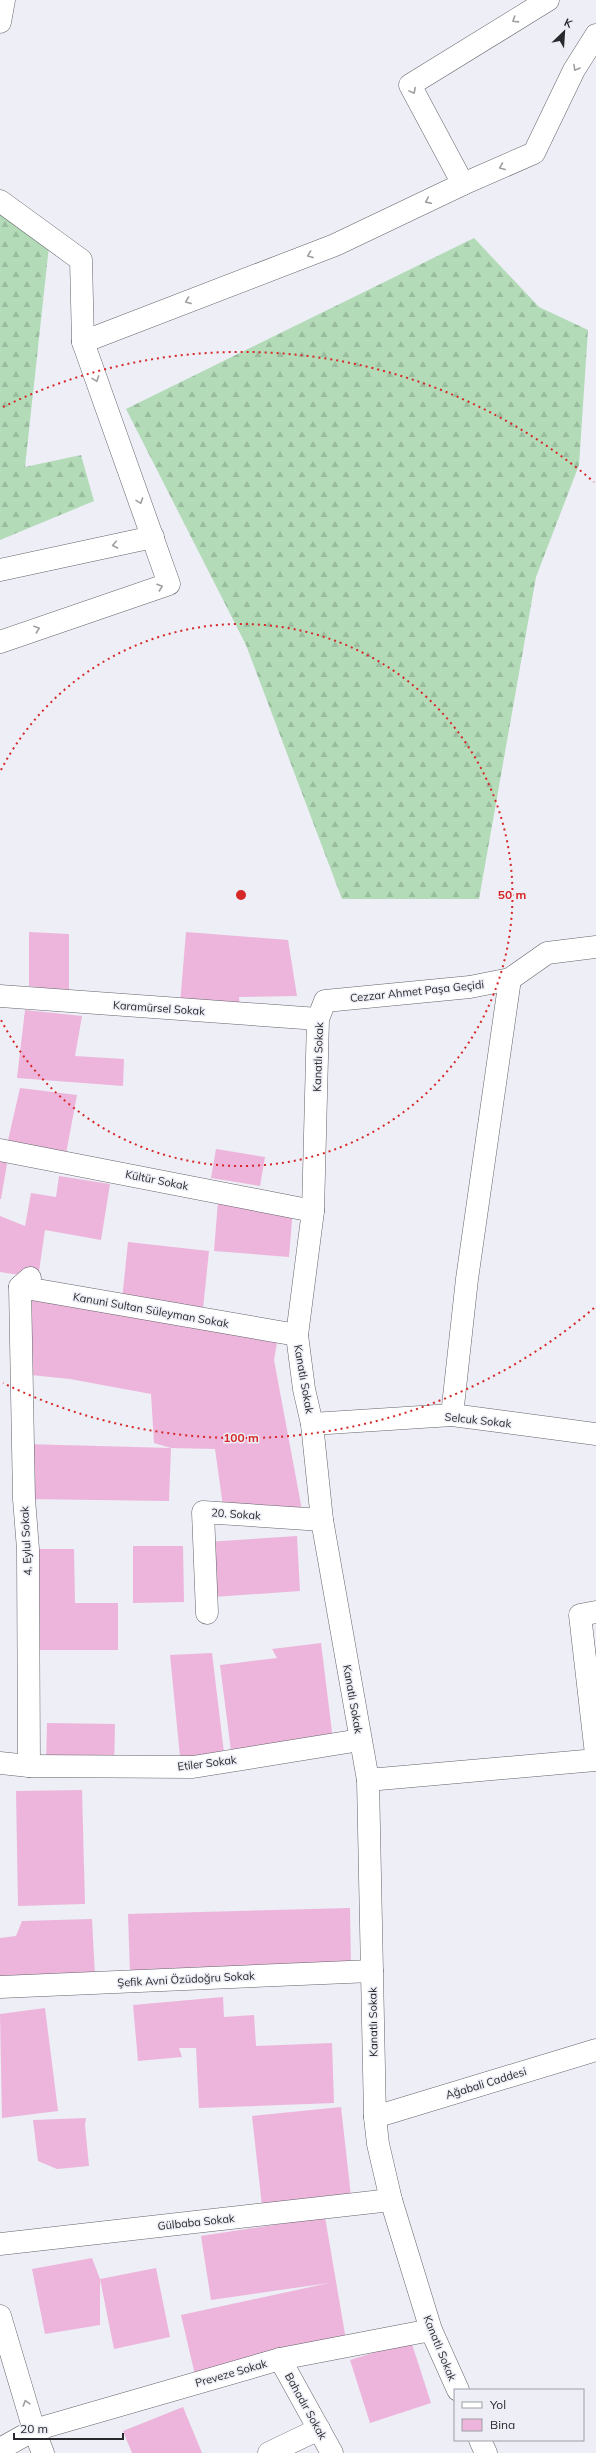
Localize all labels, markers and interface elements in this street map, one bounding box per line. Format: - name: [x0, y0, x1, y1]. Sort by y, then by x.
- north arrow: [544, 12, 584, 52]
- text: K: [562, 15, 575, 31]
- one-way arrow: [512, 16, 519, 23]
- one-way arrow: [573, 64, 580, 71]
- one-way arrow: [408, 87, 416, 94]
- one-way arrow: [498, 162, 506, 170]
- one-way arrow: [424, 196, 432, 204]
- one-way arrow: [306, 250, 313, 258]
- one-way arrow: [185, 297, 192, 305]
- one-way arrow: [92, 375, 100, 382]
- one-way arrow: [135, 498, 144, 505]
- one-way arrow: [112, 541, 118, 549]
- one-way arrow: [156, 583, 163, 592]
- one-way arrow: [33, 625, 40, 634]
- text: 50 m: [498, 887, 526, 902]
- centre of rings: [234, 888, 248, 902]
- street label: Cezzar Ahmet Paşa Geçidi: [349, 977, 485, 1005]
- street label: Karamürsel Sokak: [113, 998, 206, 1018]
- street label: Kanatlı Sokak: [310, 1022, 326, 1092]
- street label: Kültür Sokak: [124, 1167, 190, 1193]
- street label: Kanuni Sultan Süleyman Sokak: [72, 1289, 230, 1331]
- street label: Kanatlı Sokak: [291, 1344, 317, 1415]
- street label: Selcuk Sokak: [444, 1410, 512, 1430]
- text: 100 m: [223, 1430, 259, 1445]
- street label: 20. Sokak: [211, 1505, 262, 1523]
- street label: 4. Eylul Sokak: [17, 1506, 35, 1576]
- street label: Kanatlı Sokak: [340, 1664, 366, 1735]
- street label: Etiler Sokak: [177, 1752, 238, 1774]
- street label: Şefik Avni Özüdoğru Sokak: [117, 1968, 255, 1990]
- street label: Kanatlı Sokak: [365, 1987, 381, 2057]
- street label: Ağabali Caddesi: [444, 2064, 528, 2102]
- street label: Gülbaba Sokak: [157, 2211, 235, 2233]
- street label: Kanatlı Sokak: [420, 2313, 460, 2383]
- street label: Preveze Sokak: [193, 2356, 269, 2390]
- street label: Bahadır Sokak: [282, 2370, 330, 2442]
- legend: [454, 2389, 584, 2441]
- text: Yol: [489, 2397, 506, 2412]
- one-way arrow: [22, 2400, 31, 2407]
- scale bar: [14, 2415, 123, 2441]
- text: Bina: [490, 2417, 515, 2432]
- text: 20 m: [20, 2421, 48, 2436]

